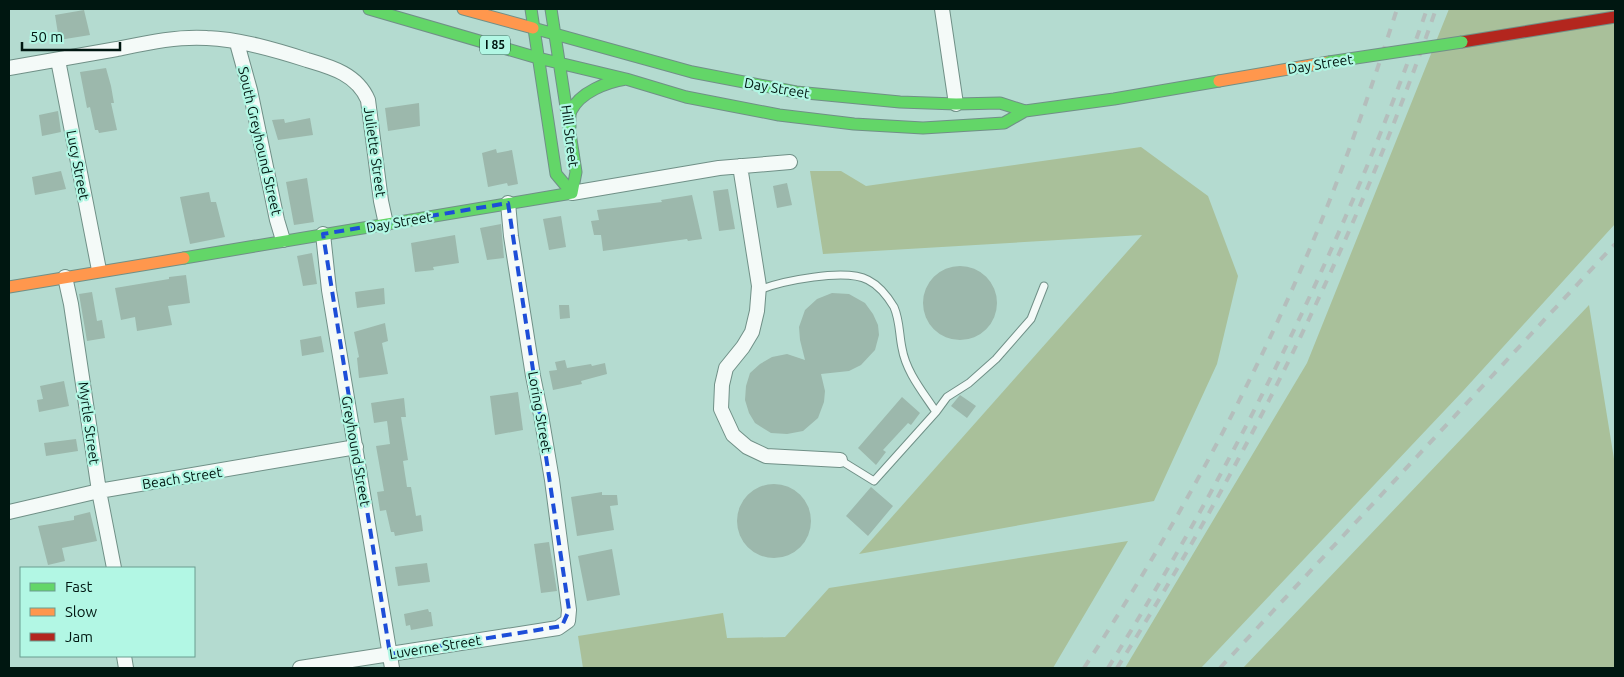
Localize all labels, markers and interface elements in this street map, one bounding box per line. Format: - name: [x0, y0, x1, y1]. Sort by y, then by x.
- scale bar: [22, 20, 120, 52]
- text: 50 m: [30, 28, 63, 45]
- road number: I 85: [480, 36, 510, 54]
- street label: Day Street: [1286, 51, 1354, 77]
- street label: South Greyhound Street: [235, 65, 285, 217]
- street label: Day Street: [743, 74, 811, 102]
- street label: Hill Street: [558, 104, 582, 169]
- street label: Juliette Street: [361, 106, 389, 198]
- street label: Lucy Street: [63, 129, 93, 202]
- street label: Day Street: [365, 208, 433, 236]
- street label: Loring Street: [525, 370, 555, 454]
- street label: Myrtle Street: [75, 381, 103, 466]
- street label: Greyhound Street: [338, 395, 374, 508]
- street label: Beach Street: [141, 464, 224, 492]
- legend: [20, 567, 195, 657]
- text: Fast: [65, 578, 93, 595]
- text: Slow: [65, 603, 98, 620]
- text: Jam: [65, 628, 93, 645]
- street label: Luverne Street: [388, 632, 483, 662]

